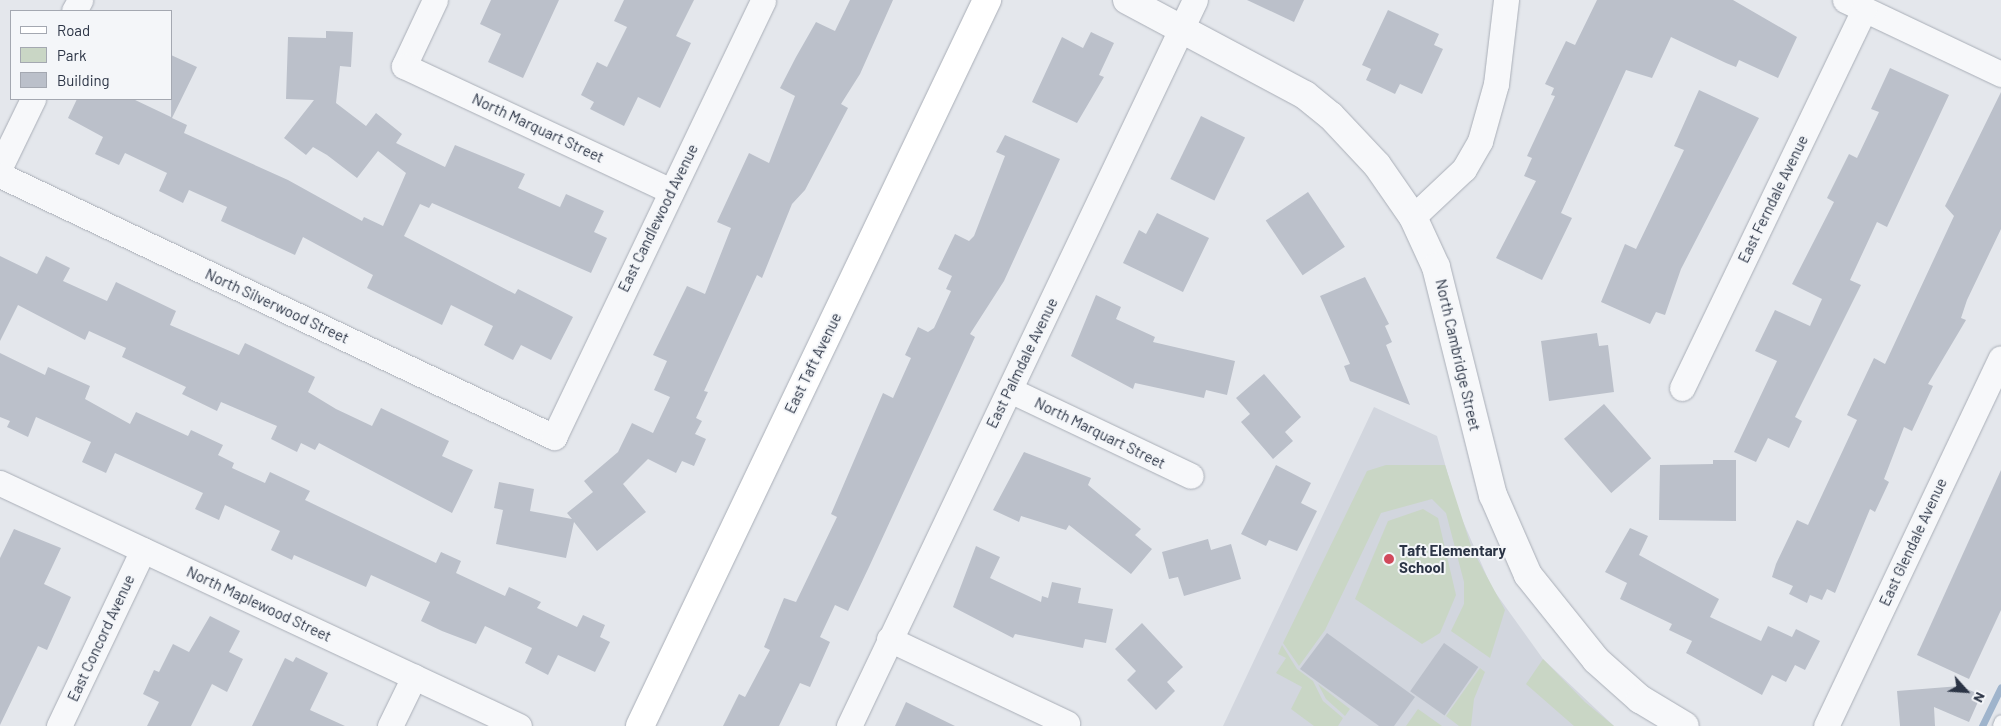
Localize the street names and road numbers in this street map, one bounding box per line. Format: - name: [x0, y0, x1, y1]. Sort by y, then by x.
- street label: North Marquart Street: [469, 90, 607, 166]
- street label: East Ferndale Avenue: [1734, 132, 1812, 266]
- street label: East Candlewood Avenue: [614, 141, 702, 295]
- street label: North Silverwood Street: [202, 265, 352, 347]
- street label: North Cambridge Street: [1432, 277, 1484, 433]
- street label: East Palmdale Avenue: [983, 295, 1061, 431]
- street label: East Taft Avenue: [781, 310, 845, 416]
- street label: North Marquart Street: [1032, 394, 1168, 472]
- street label: East Glendale Avenue: [1875, 475, 1951, 609]
- street label: North Maplewood Street: [184, 563, 334, 645]
- street label: East Concord Avenue: [64, 572, 138, 704]

